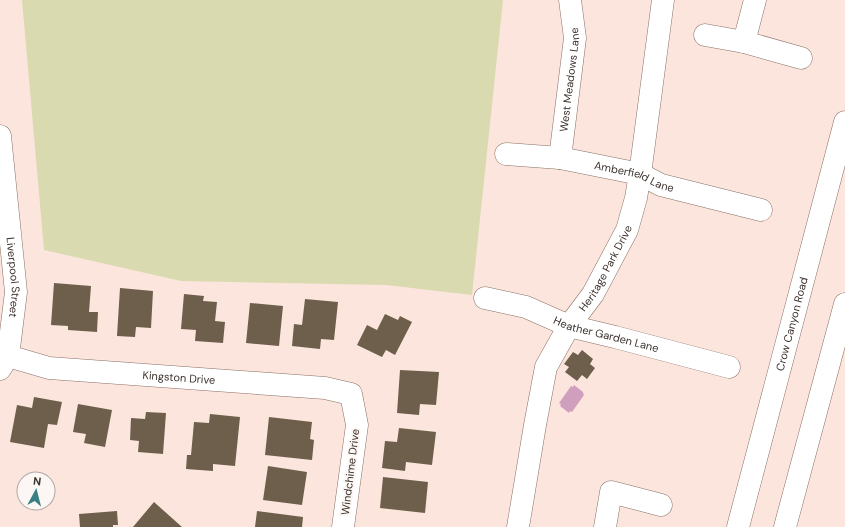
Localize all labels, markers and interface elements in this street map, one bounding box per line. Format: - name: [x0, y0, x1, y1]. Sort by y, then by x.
- street label: West Meadows Lane: [556, 27, 582, 133]
- street label: Amberfield Lane: [593, 158, 676, 195]
- street label: Heritage Park Drive: [576, 224, 635, 314]
- street label: Liverpool Street: [3, 236, 23, 318]
- street label: Crow Canyon Road: [773, 275, 811, 372]
- street label: Heather Garden Lane: [551, 313, 660, 355]
- street label: Kingston Drive: [142, 368, 216, 387]
- street label: Windchime Drive: [338, 428, 362, 516]
- north arrow: [16, 471, 56, 511]
- text: N: [32, 474, 42, 489]

